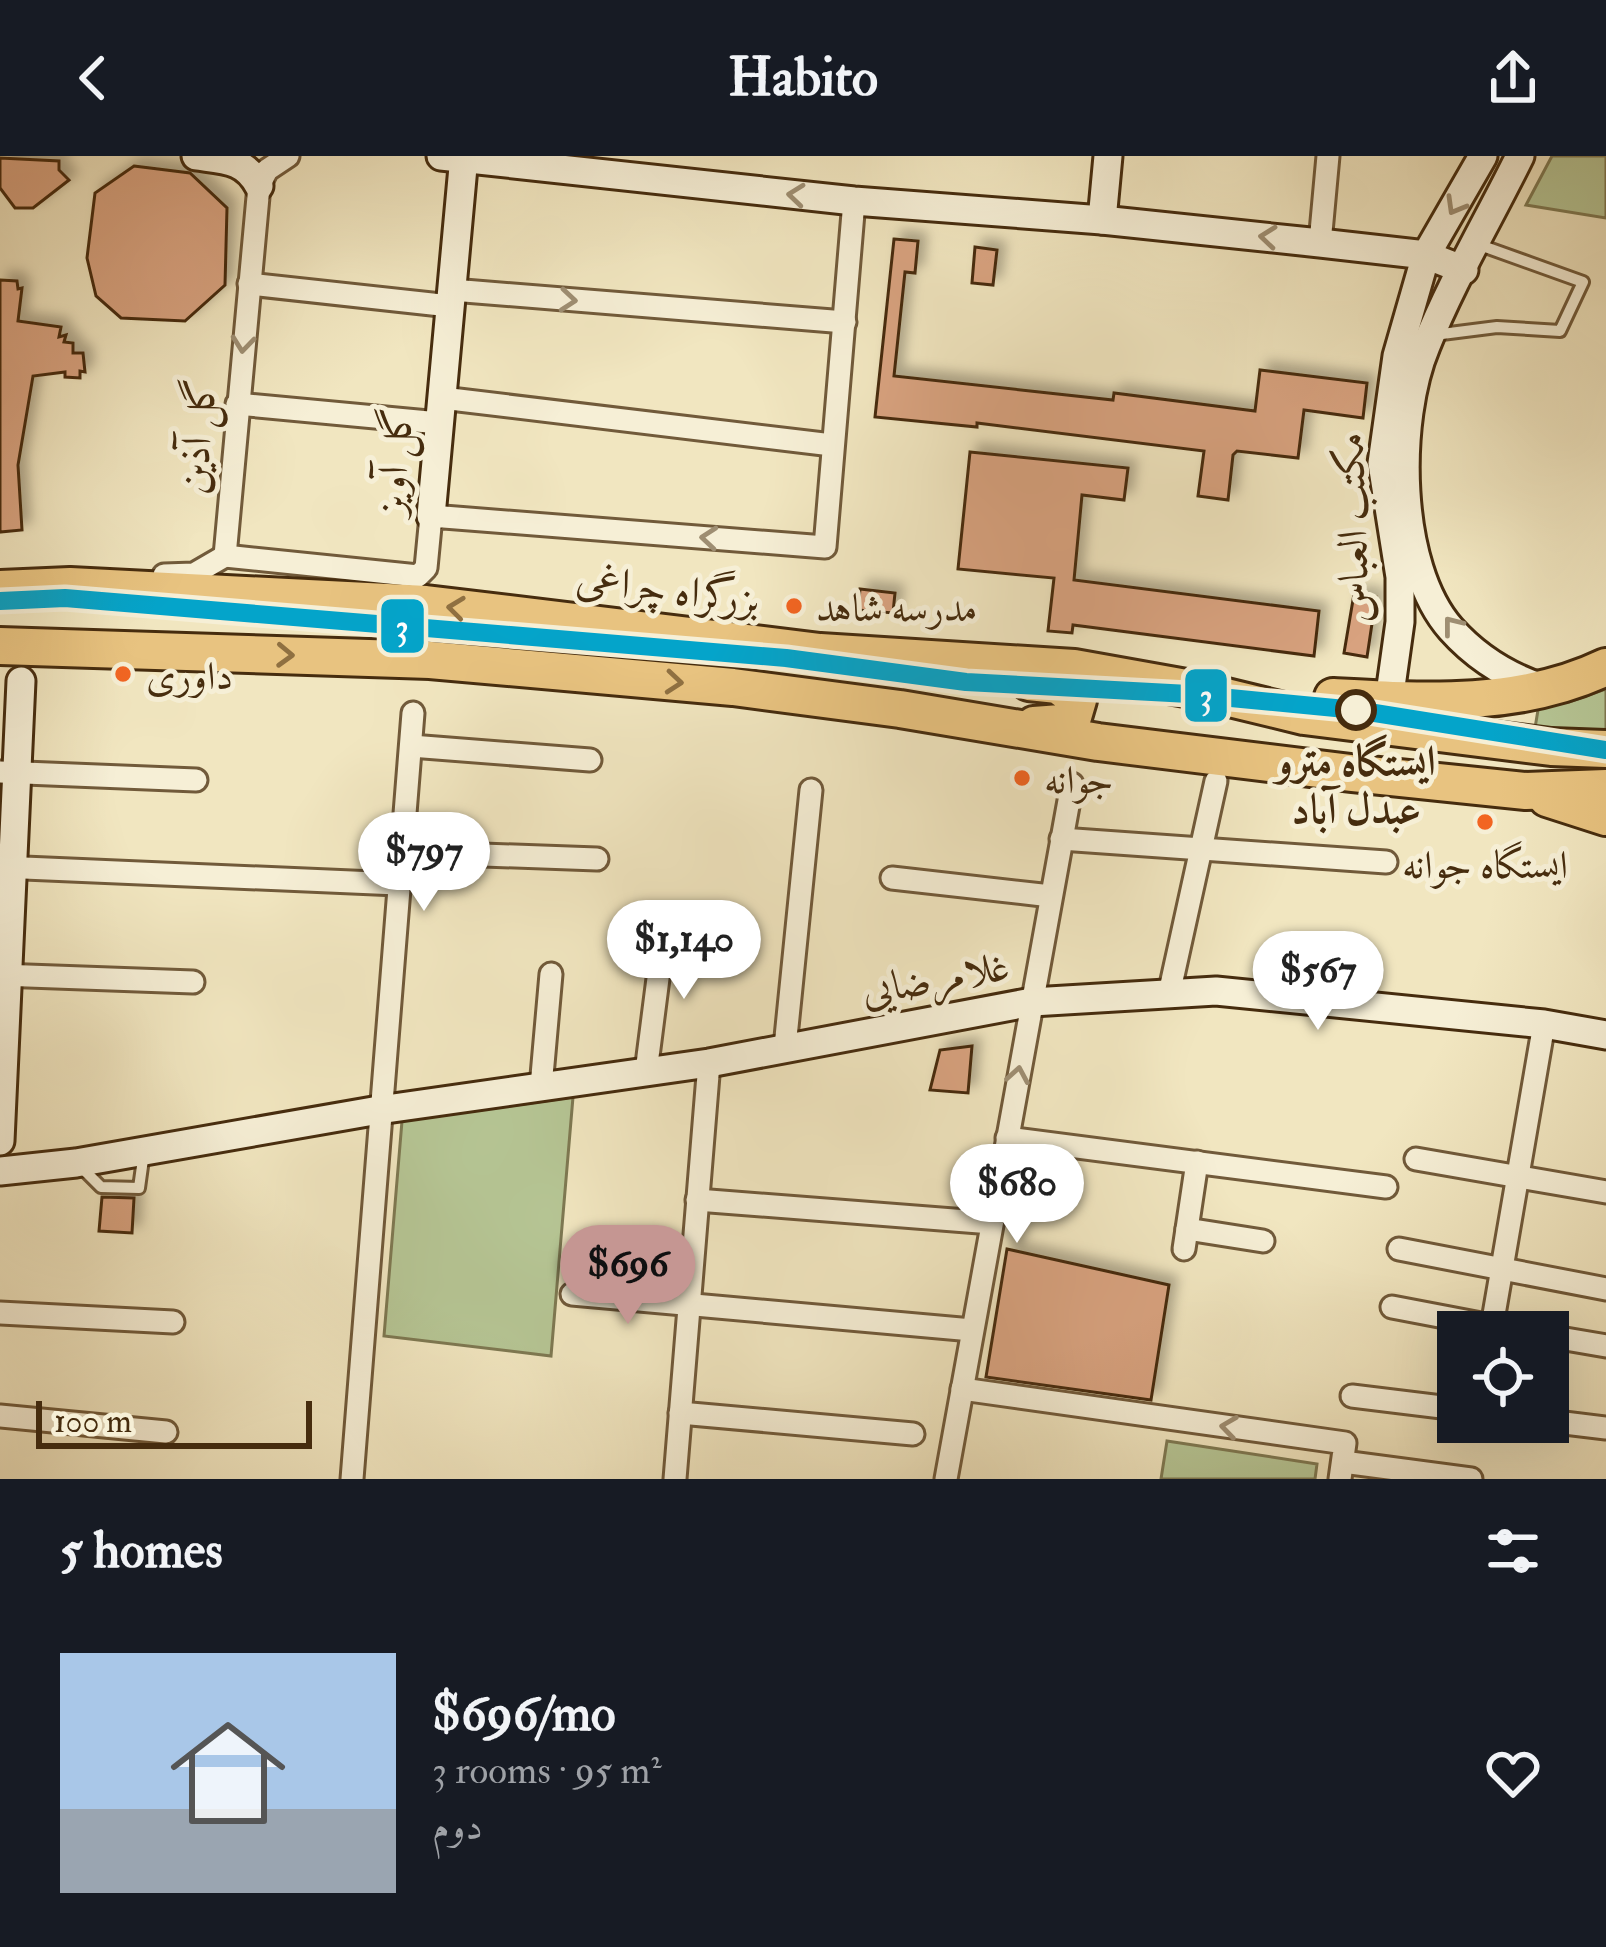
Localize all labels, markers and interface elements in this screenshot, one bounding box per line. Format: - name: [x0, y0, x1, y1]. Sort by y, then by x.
- text: Habito: [728, 44, 878, 112]
- icon: back: [60, 45, 126, 111]
- icon: share: [1480, 45, 1546, 111]
- one-way arrow: [787, 183, 806, 208]
- one-way arrow: [1446, 193, 1469, 214]
- one-way arrow: [1259, 225, 1278, 251]
- one-way arrow: [559, 286, 578, 312]
- one-way arrow: [231, 335, 256, 354]
- street label: گل آذین: [167, 376, 231, 497]
- street label: گل آویز: [364, 405, 428, 521]
- street label: مکتب العباس: [1324, 432, 1382, 624]
- one-way arrow: [699, 526, 718, 551]
- street label: بزرگراه چراغی: [573, 551, 763, 627]
- place label: مدرسه شاهد: [816, 584, 977, 633]
- one-way arrow: [446, 595, 466, 621]
- marker: مدرسه شاهد: [783, 595, 805, 617]
- line badge: 3: [379, 597, 426, 655]
- text: 3: [396, 607, 408, 648]
- one-way arrow: [1445, 617, 1466, 639]
- one-way arrow: [276, 642, 295, 668]
- place label: داوری: [146, 652, 233, 701]
- marker: داوری: [112, 663, 134, 685]
- line badge: 3: [1183, 667, 1229, 724]
- one-way arrow: [665, 669, 684, 694]
- text: 3: [1200, 676, 1212, 717]
- marker: ایستگاه مترو عبدل آباد: [1337, 691, 1375, 729]
- place label: ایستگاه مترو عبدل آباد: [1272, 734, 1436, 836]
- place label: جوانه: [1044, 756, 1114, 805]
- marker: جوانه: [1011, 767, 1033, 789]
- marker: ایستگاه جوانه: [1474, 811, 1496, 833]
- pin: $797: [353, 812, 495, 914]
- text: $797: [385, 826, 463, 875]
- place label: ایستگاه جوانه: [1402, 840, 1568, 890]
- pin: $1,140: [586, 900, 782, 1002]
- text: $1,140: [634, 914, 734, 963]
- pin: $567: [1247, 931, 1389, 1033]
- street label: غلامرضایی: [857, 940, 1014, 1020]
- text: $567: [1280, 945, 1356, 994]
- one-way arrow: [1005, 1065, 1030, 1085]
- pin: $680: [946, 1144, 1088, 1246]
- text: $680: [977, 1158, 1057, 1207]
- pin: $696: [557, 1225, 699, 1327]
- text: $696: [587, 1239, 669, 1288]
- map controls: [1437, 1311, 1569, 1443]
- button: locate: [1437, 1311, 1569, 1443]
- scale bar: [36, 1395, 312, 1448]
- text: 100 m: [54, 1401, 132, 1442]
- one-way arrow: [1219, 1415, 1239, 1441]
- icon: filters: [1480, 1518, 1546, 1584]
- text: 5 homes: [60, 1519, 223, 1583]
- text: $696/mo: [432, 1682, 616, 1746]
- icon: home: [156, 1701, 300, 1845]
- icon: heart: [1480, 1740, 1546, 1806]
- text: 3 rooms · 95 m²: [432, 1746, 661, 1795]
- text: دوم: [432, 1802, 483, 1851]

